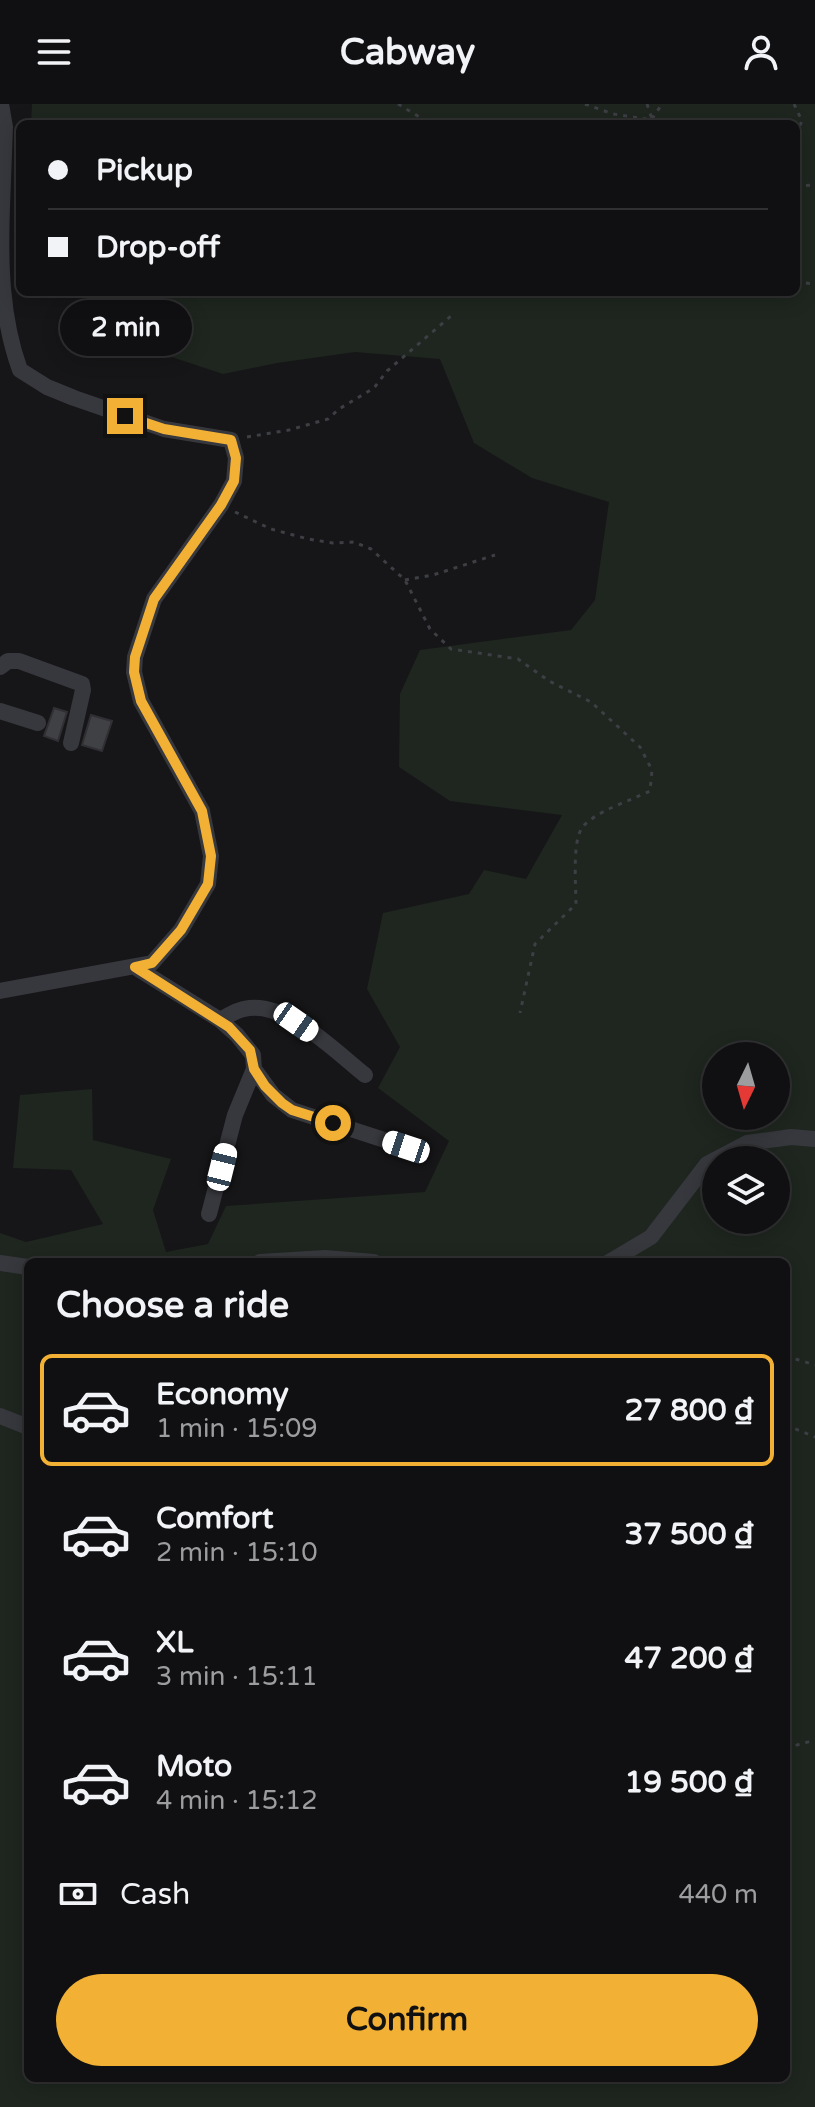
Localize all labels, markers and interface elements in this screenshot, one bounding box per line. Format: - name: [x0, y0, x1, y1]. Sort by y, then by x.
- icon: menu: [32, 30, 76, 74]
- icon: person: [739, 30, 783, 74]
- text: Cabway: [340, 31, 475, 74]
- text: Pickup: [96, 152, 193, 189]
- text: Drop-off: [96, 229, 220, 266]
- callout: 2 min: [59, 300, 191, 356]
- text: 2 min: [91, 312, 161, 343]
- route end: [107, 398, 143, 434]
- car: [269, 998, 323, 1046]
- north arrow: [702, 1042, 790, 1130]
- map controls: [702, 1042, 790, 1234]
- route start: [315, 1105, 351, 1141]
- car: [379, 1128, 433, 1166]
- car: [205, 1141, 239, 1193]
- button: layers: [702, 1146, 790, 1234]
- text: Choose a ride: [56, 1284, 289, 1327]
- icon: car: [60, 1374, 132, 1446]
- text: Economy: [156, 1376, 289, 1413]
- text: 27 800 ₫: [624, 1392, 754, 1429]
- text: 1 min · 15:09: [156, 1413, 318, 1444]
- icon: car: [60, 1498, 132, 1570]
- text: Comfort: [156, 1500, 274, 1537]
- text: 37 500 ₫: [624, 1516, 754, 1553]
- text: 2 min · 15:10: [156, 1537, 318, 1568]
- icon: car: [60, 1622, 132, 1694]
- text: XL: [156, 1624, 193, 1661]
- text: 47 200 ₫: [624, 1640, 754, 1677]
- text: 3 min · 15:11: [156, 1661, 318, 1692]
- icon: car: [60, 1746, 132, 1818]
- text: Moto: [156, 1748, 232, 1785]
- text: 19 500 ₫: [624, 1764, 754, 1801]
- text: 4 min · 15:12: [156, 1785, 318, 1816]
- icon: cash: [56, 1872, 100, 1916]
- text: Cash: [120, 1876, 190, 1913]
- text: 440 m: [678, 1879, 758, 1910]
- button: Confirm: [56, 1974, 758, 2066]

